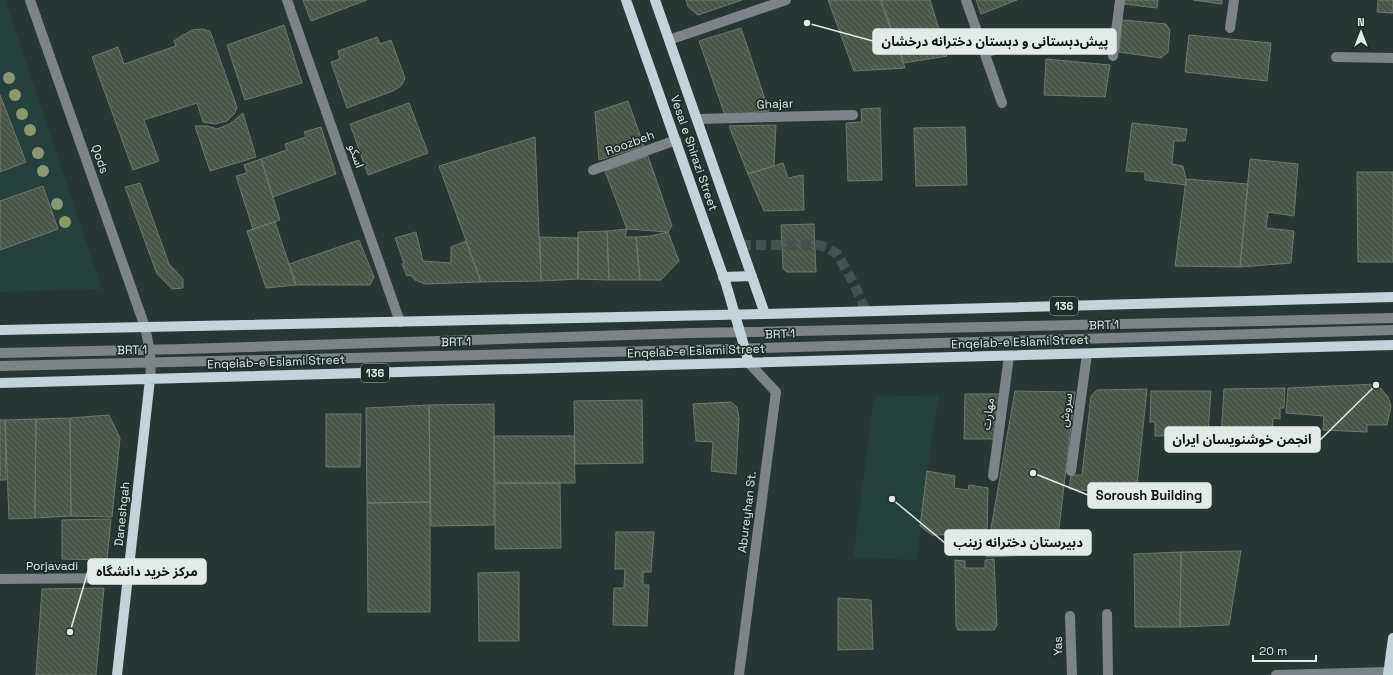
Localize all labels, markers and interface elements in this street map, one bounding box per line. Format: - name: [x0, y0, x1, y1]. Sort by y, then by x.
- north arrow: [1341, 12, 1381, 52]
- text: N: [1357, 15, 1365, 29]
- callout: پیش‌دبستانی و دبستان دخترانه درخشان: [873, 29, 1116, 54]
- text: پیش‌دبستانی و دبستان دخترانه درخشان: [882, 33, 1108, 50]
- street label: Vesal e Shirazi Street: [667, 93, 721, 213]
- street label: Ghajar: [756, 95, 794, 113]
- street label: Roozbeh: [603, 127, 657, 159]
- street label: Qods: [88, 142, 112, 176]
- street label: اسکو: [345, 142, 368, 170]
- road number: 136: [1050, 297, 1078, 315]
- street label: BRT 1: [1089, 316, 1119, 334]
- street label: BRT 1: [765, 325, 795, 343]
- street label: Enqelab-e Eslami Street: [951, 332, 1089, 352]
- street label: BRT 1: [441, 334, 471, 350]
- street label: Enqelab-e Eslami Street: [627, 341, 765, 361]
- street label: BRT 1: [117, 342, 147, 358]
- street label: Enqelab-e Eslami Street: [207, 352, 345, 372]
- road number: 136: [361, 364, 389, 382]
- street label: سروش: [1056, 392, 1076, 428]
- street label: مهارت: [978, 397, 998, 431]
- callout: انجمن خوشنویسان ایران: [1165, 427, 1320, 452]
- text: انجمن خوشنویسان ایران: [1172, 431, 1312, 448]
- street label: Abureyhan St.: [734, 470, 760, 554]
- street label: Daneshgah: [111, 481, 133, 547]
- callout: Soroush Building: [1088, 483, 1211, 508]
- text: Soroush Building: [1096, 487, 1202, 504]
- callout: دبیرستان دخترانه زینب: [945, 530, 1091, 555]
- text: دبیرستان دخترانه زینب: [953, 534, 1083, 551]
- street label: Porjavadi: [26, 558, 78, 574]
- callout: مرکز خرید دانشگاه: [88, 559, 206, 584]
- text: مرکز خرید دانشگاه: [96, 563, 198, 580]
- street label: Yas: [1050, 636, 1066, 656]
- scale bar: [1253, 637, 1316, 663]
- text: 20 m: [1259, 643, 1287, 659]

